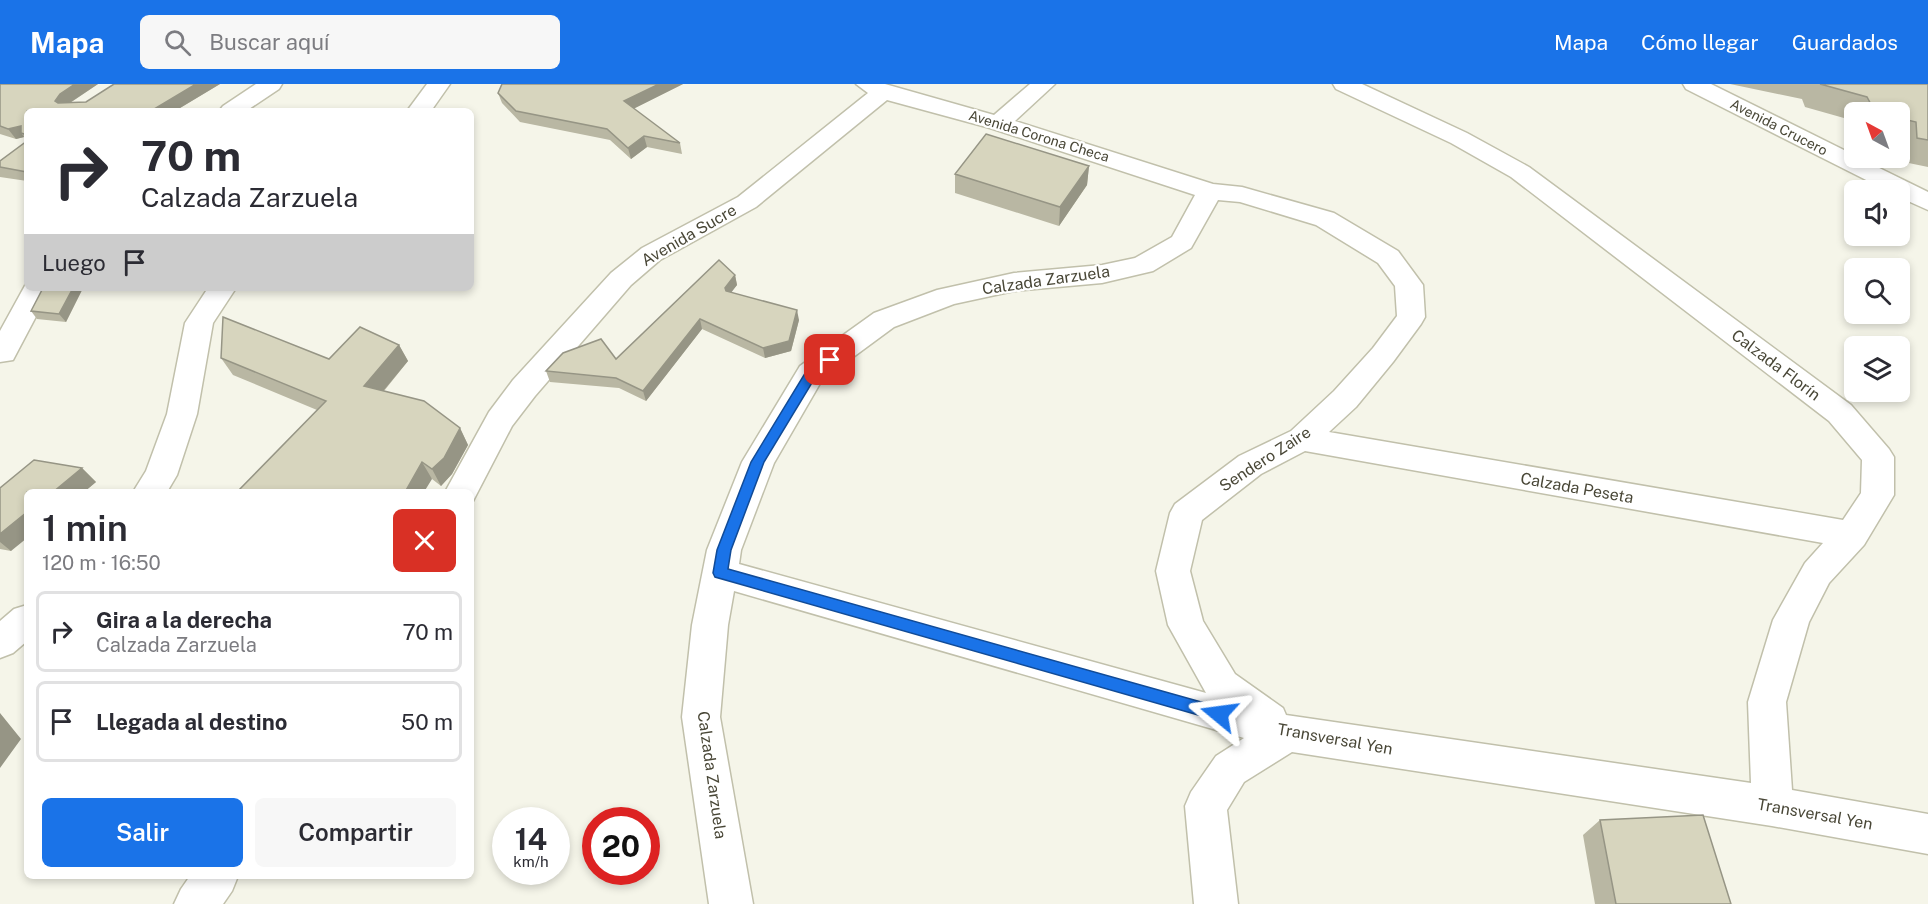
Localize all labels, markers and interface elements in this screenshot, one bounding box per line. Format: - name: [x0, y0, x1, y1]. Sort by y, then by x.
- search box: [140, 15, 560, 69]
- text: Mapa: [30, 26, 104, 59]
- icon: search: [161, 26, 194, 59]
- text: Buscar aquí: [209, 29, 329, 55]
- text: Mapa: [1554, 30, 1608, 55]
- text: Cómo llegar: [1641, 30, 1759, 55]
- text: Guardados: [1792, 30, 1898, 55]
- street label: Avenida Crucero: [1728, 96, 1830, 158]
- north arrow: [1844, 102, 1910, 168]
- map controls: [1844, 102, 1910, 402]
- street label: Avenida Corona Checa: [967, 107, 1111, 165]
- text: 70 m: [141, 131, 241, 180]
- icon: right: [42, 132, 120, 210]
- button: sound: [1844, 180, 1910, 246]
- text: Calzada Zarzuela: [141, 181, 358, 213]
- street label: Avenida Sucre: [638, 200, 740, 270]
- icon: arrive: [118, 246, 151, 279]
- text: Luego: [42, 250, 106, 276]
- button: search: [1844, 258, 1910, 324]
- street label: Calzada Zarzuela: [981, 262, 1111, 298]
- street label: Calzada Florín: [1728, 325, 1824, 405]
- pin: [804, 334, 855, 385]
- button: layers: [1844, 336, 1910, 402]
- icon: arrive: [813, 343, 846, 376]
- street label: Sendero Zaire: [1216, 422, 1314, 496]
- street label: Calzada Peseta: [1519, 469, 1635, 507]
- text: 1 min: [42, 507, 128, 549]
- button: close: [393, 509, 456, 572]
- text: 120 m · 16:50: [42, 551, 161, 575]
- text: Gira a la derecha: [96, 607, 272, 633]
- icon: right: [45, 615, 78, 648]
- text: 70 m: [402, 619, 453, 645]
- text: Calzada Zarzuela: [96, 633, 257, 657]
- position arrow: [1187, 682, 1251, 746]
- icon: arrive: [45, 705, 78, 738]
- text: Llegada al destino: [96, 709, 287, 735]
- text: 50 m: [401, 709, 453, 735]
- street label: Calzada Zarzuela: [694, 710, 730, 840]
- street label: Transversal Yen: [1276, 719, 1394, 759]
- street label: Transversal Yen: [1756, 794, 1874, 834]
- button: Salir: [42, 798, 243, 867]
- button: Compartir: [255, 798, 456, 867]
- speed limit sign: 20: [582, 807, 660, 885]
- text: 14: [515, 821, 547, 857]
- text: km/h: [513, 853, 549, 870]

